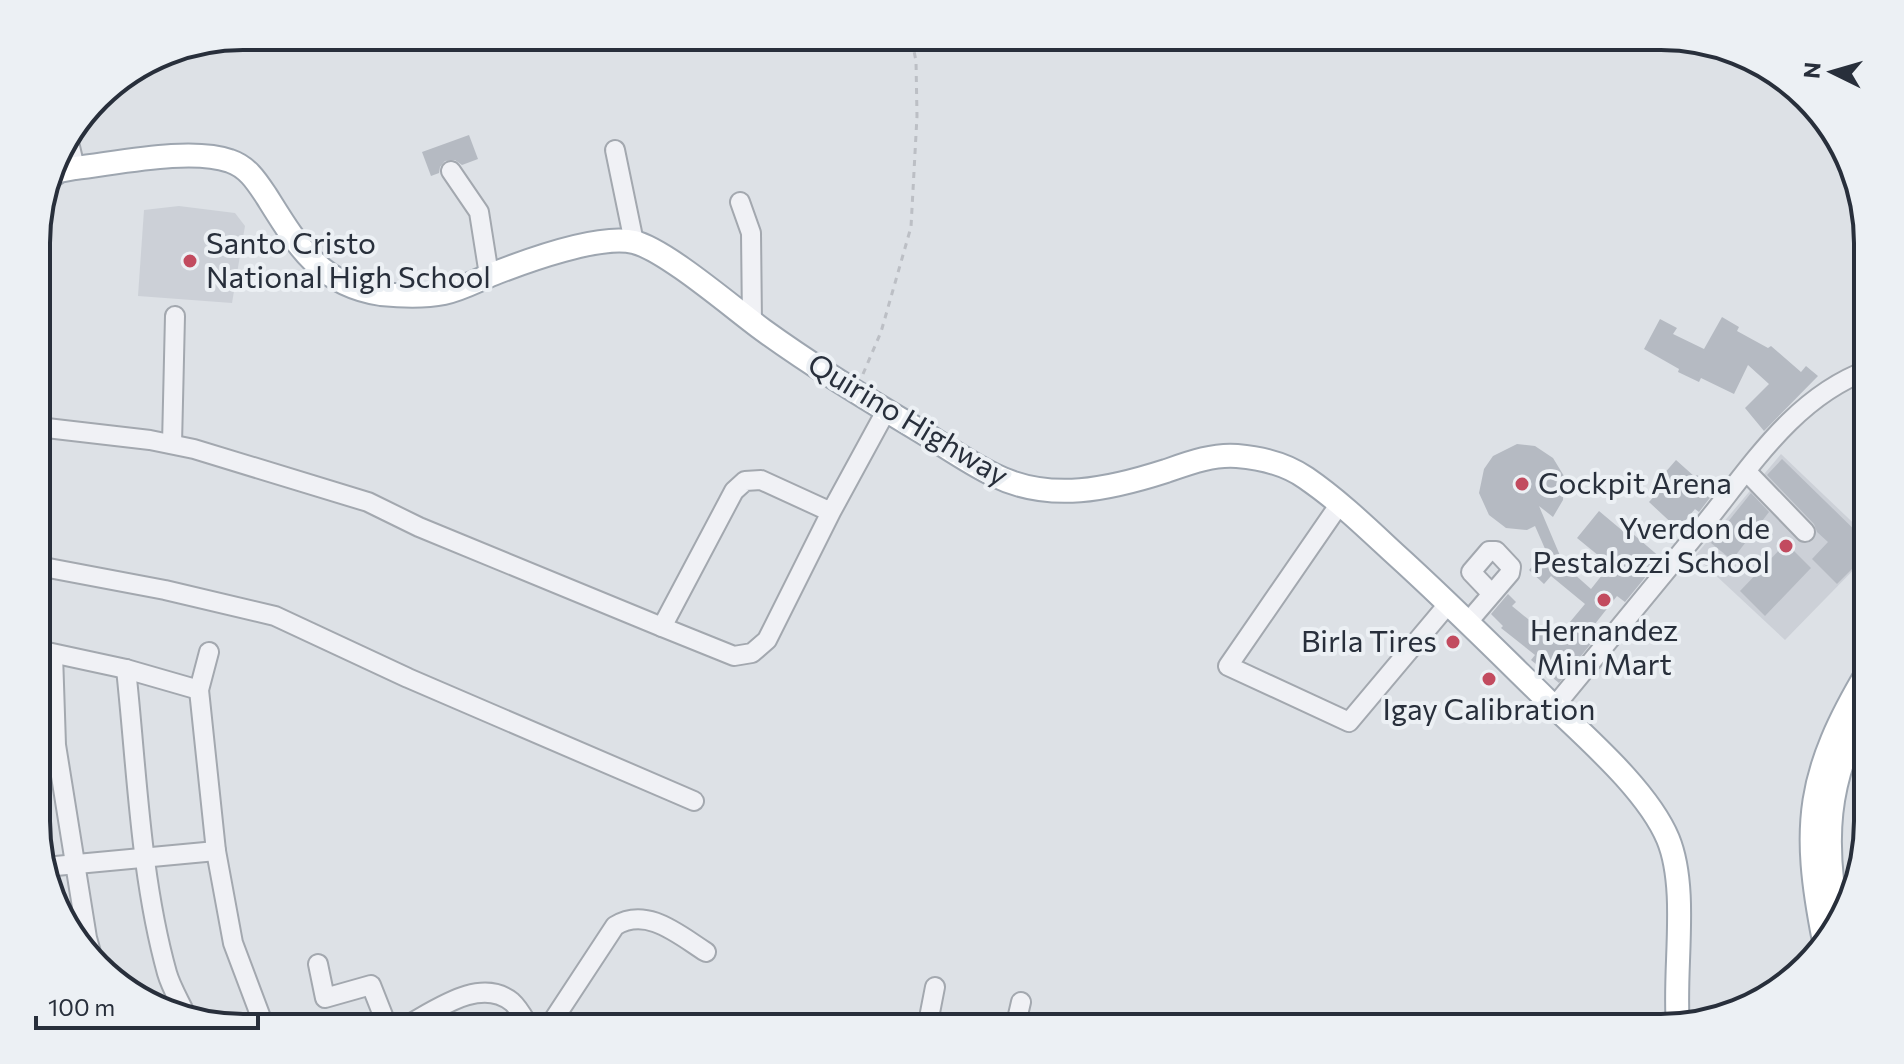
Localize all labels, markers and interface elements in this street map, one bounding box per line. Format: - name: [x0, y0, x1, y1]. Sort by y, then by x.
- north arrow: [1792, 32, 1872, 112]
- text: N: [1797, 61, 1826, 80]
- place label: Santo Cristo National High School: [206, 223, 491, 294]
- marker: Santo Cristo National High School: [181, 252, 199, 270]
- street label: Quirino Highway: [802, 343, 1016, 492]
- place label: Cockpit Arena: [1538, 463, 1732, 500]
- marker: Cockpit Arena: [1513, 475, 1531, 493]
- place label: Yverdon de Pestalozzi School: [1532, 508, 1770, 579]
- marker: Yverdon de Pestalozzi School: [1777, 537, 1795, 555]
- marker: Hernandez Mini Mart: [1595, 591, 1613, 609]
- place label: Hernandez Mini Mart: [1530, 610, 1678, 681]
- place label: Birla Tires: [1301, 621, 1437, 658]
- marker: Birla Tires: [1444, 633, 1462, 651]
- marker: Igay Calibration: [1480, 670, 1498, 688]
- place label: Igay Calibration: [1383, 689, 1595, 726]
- scale bar: [36, 980, 258, 1030]
- text: 100 m: [48, 992, 115, 1021]

